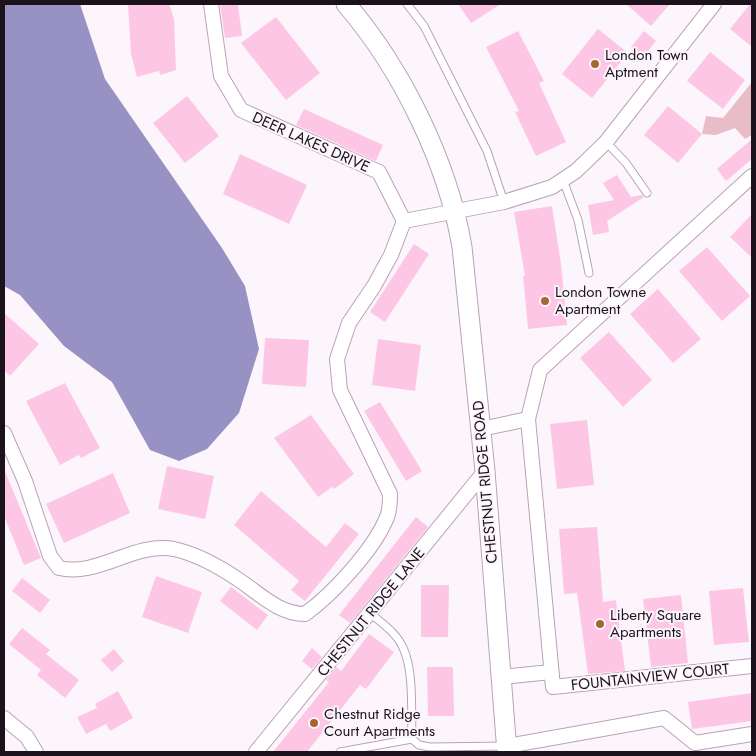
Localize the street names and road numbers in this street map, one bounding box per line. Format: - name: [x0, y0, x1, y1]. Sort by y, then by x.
- street label: DEER LAKES DRIVE: [249, 106, 373, 178]
- street label: CHESTNUT RIDGE ROAD: [467, 400, 503, 564]
- street label: CHESTNUT RIDGE LANE: [312, 543, 430, 681]
- street label: FOUNTAINVIEW COURT: [570, 658, 730, 696]

